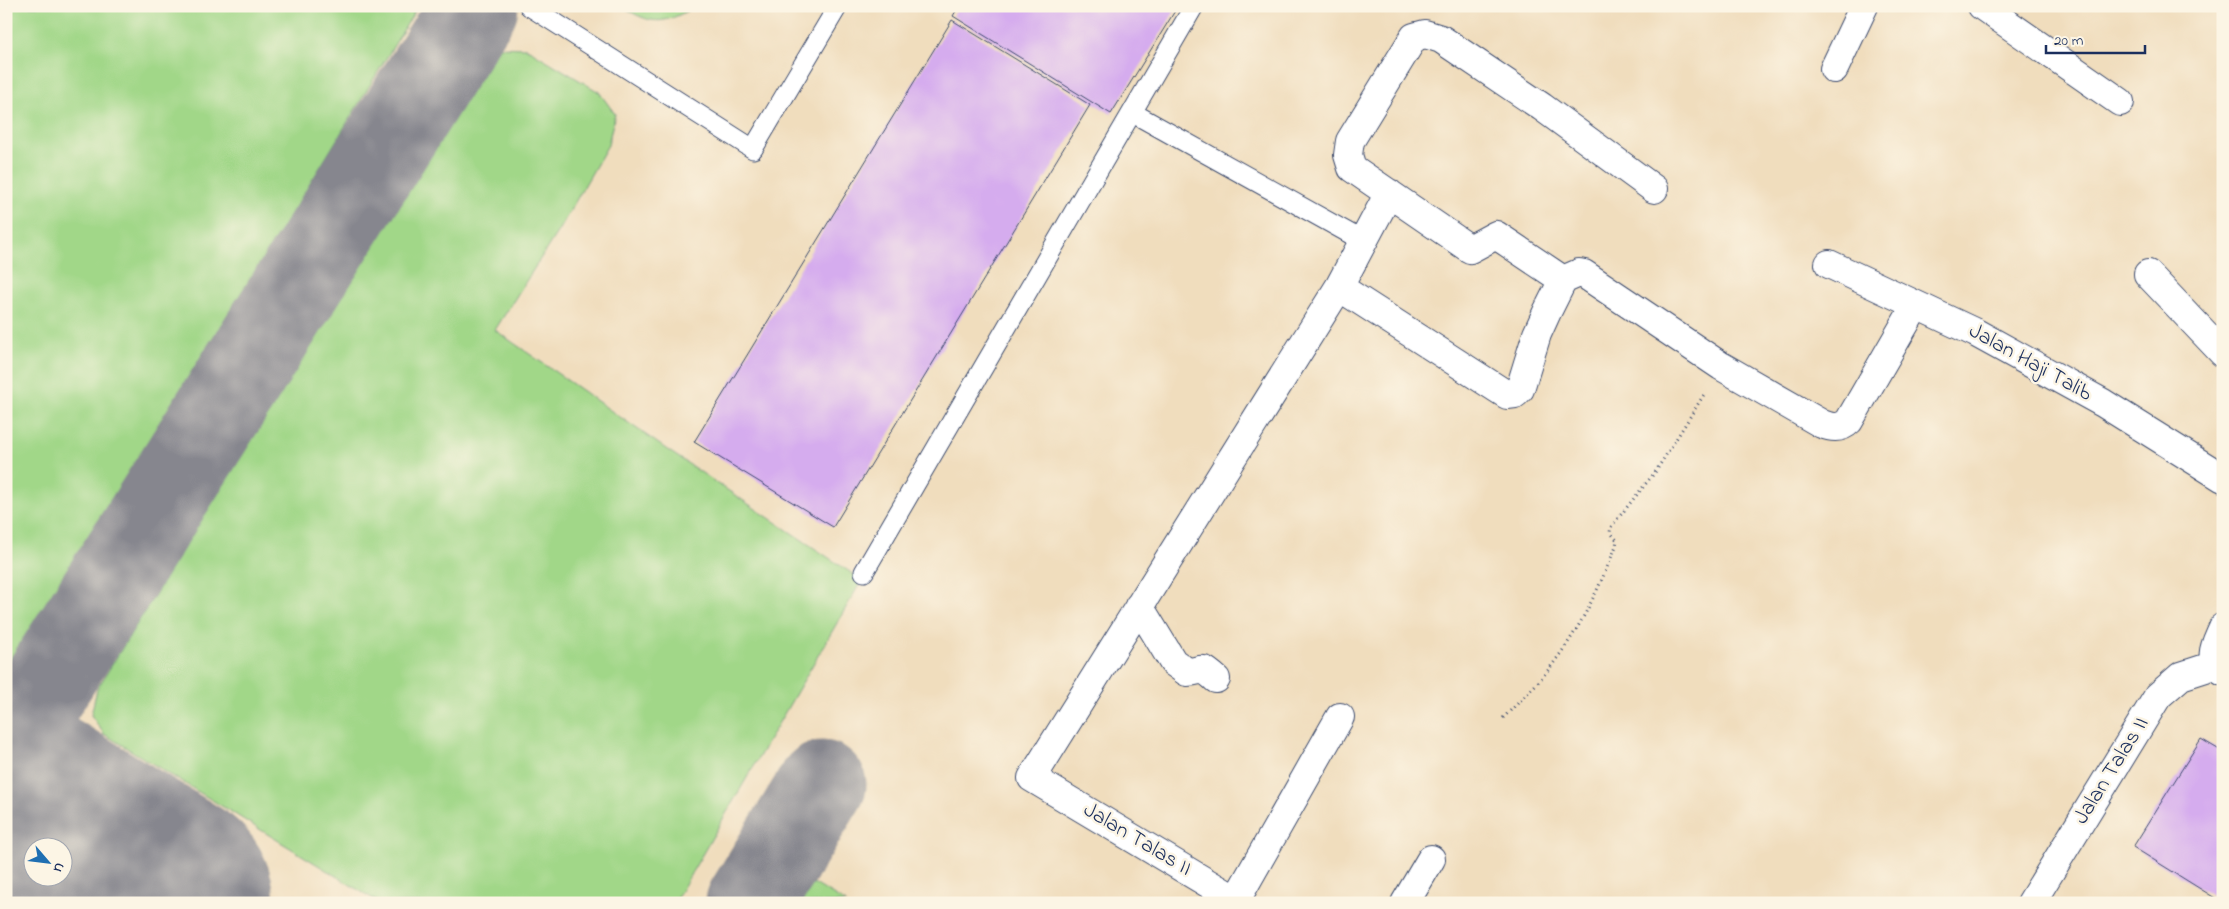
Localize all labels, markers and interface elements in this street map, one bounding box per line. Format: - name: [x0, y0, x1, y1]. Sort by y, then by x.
- scale bar: [2046, 22, 2145, 54]
- text: 20 m: [2054, 30, 2084, 52]
- street label: Jalan Haji Talib: [1962, 316, 2098, 410]
- street label: Jalan Talas II: [2066, 711, 2158, 831]
- street label: Jalan Talas II: [1077, 795, 1197, 885]
- north arrow: [22, 836, 72, 886]
- text: U: [47, 859, 70, 876]

